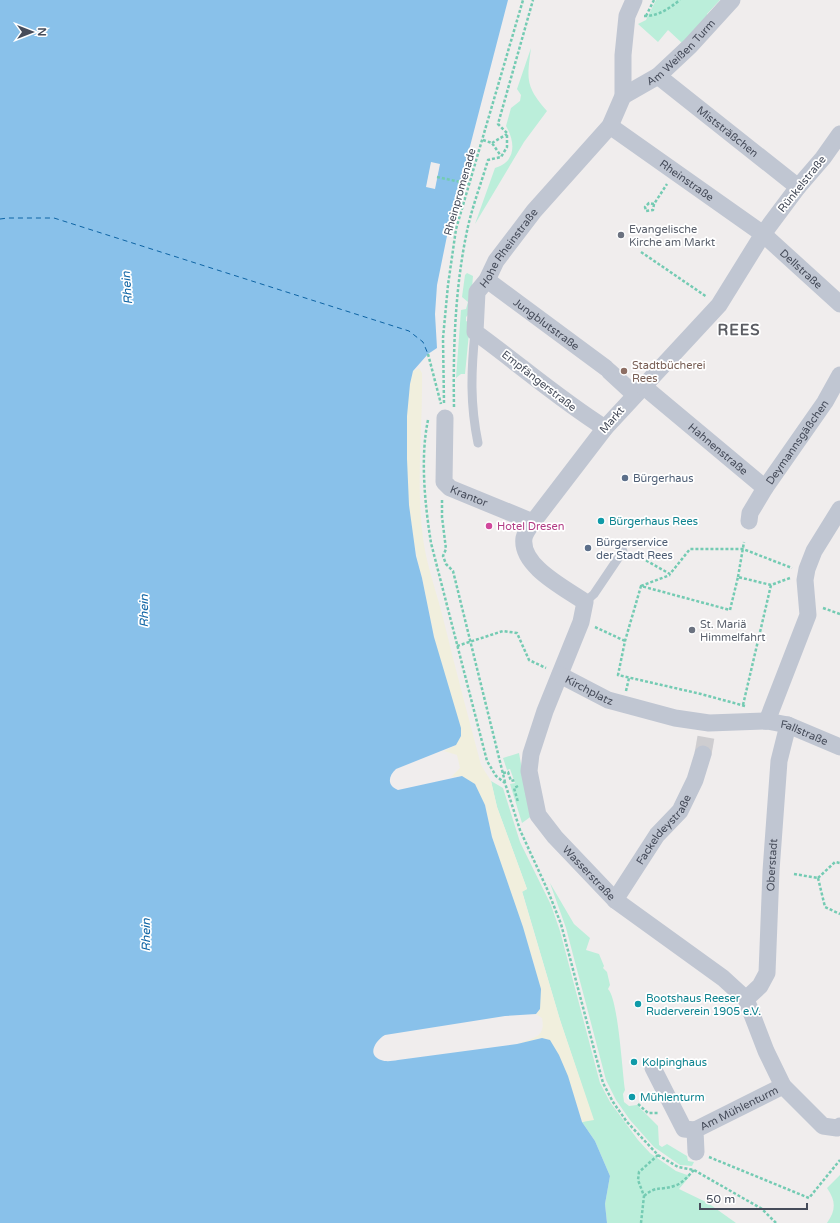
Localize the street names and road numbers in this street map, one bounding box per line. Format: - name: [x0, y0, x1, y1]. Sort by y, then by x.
- street label: Am Weißen Turm: [644, 17, 718, 88]
- street label: Miststräßchen: [694, 103, 761, 160]
- street label: Rheinpromenade: [441, 147, 479, 237]
- street label: Rünkelstraße: [775, 153, 829, 215]
- street label: Rheinstraße: [657, 157, 716, 204]
- street label: Hohe Rheinstraße: [477, 206, 540, 290]
- street label: Dellstraße: [777, 246, 825, 291]
- street label: Jungblutstraße: [511, 295, 582, 353]
- street label: Empfängerstraße: [499, 348, 579, 414]
- street label: Deymannsgäßchen: [763, 397, 831, 487]
- street label: Markt: [597, 404, 627, 436]
- street label: Hahnenstraße: [686, 420, 751, 477]
- street label: Krantor: [448, 482, 490, 510]
- street label: Kirchplatz: [563, 672, 615, 708]
- street label: Fallstraße: [779, 717, 830, 748]
- street label: Fackeldeystraße: [633, 792, 694, 867]
- street label: Oberstadt: [764, 838, 780, 892]
- street label: Wasserstraße: [560, 843, 618, 903]
- street label: Am Mühlenturm: [698, 1083, 780, 1133]

